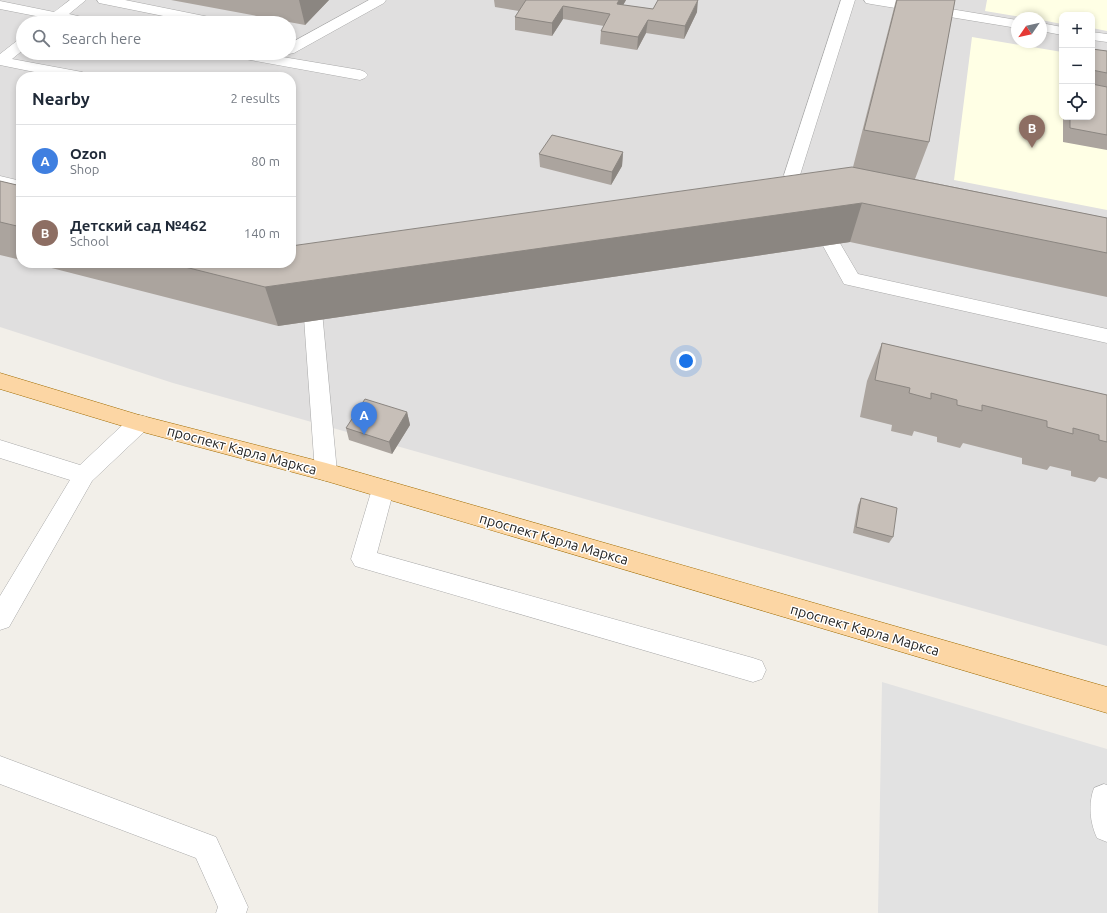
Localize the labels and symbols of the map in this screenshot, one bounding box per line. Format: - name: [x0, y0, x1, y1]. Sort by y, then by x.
- north arrow: [1011, 12, 1047, 48]
- pin: B: [1019, 115, 1045, 148]
- your location: [676, 351, 696, 371]
- pin: A: [351, 402, 377, 435]
- street label: проспект Карла Маркса: [166, 422, 318, 478]
- street label: проспект Карла Маркса: [478, 510, 630, 568]
- street label: проспект Карла Маркса: [789, 601, 941, 659]

